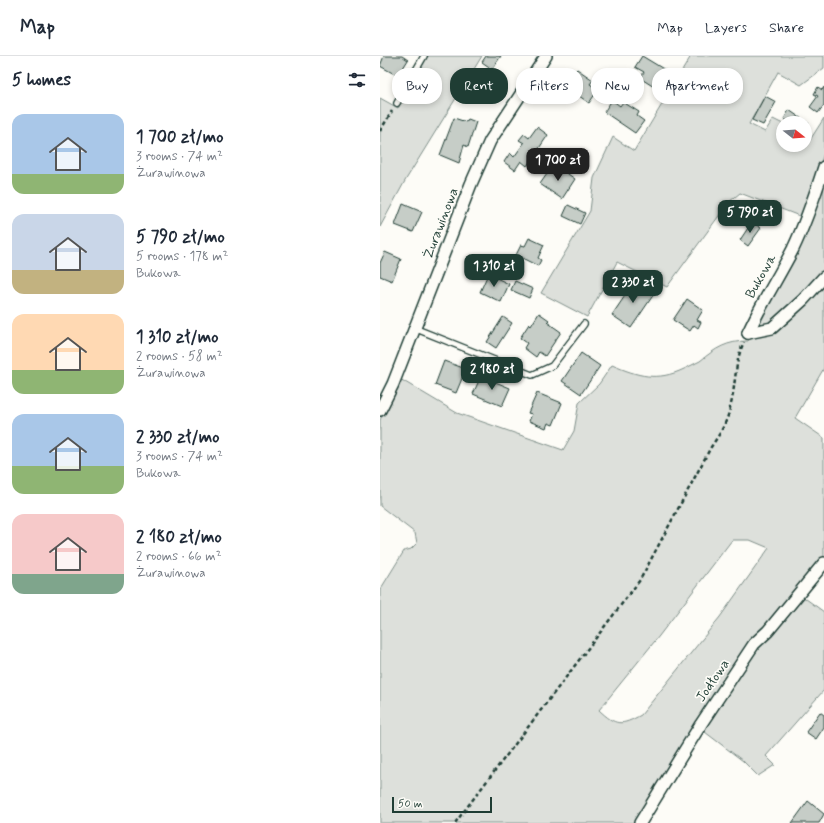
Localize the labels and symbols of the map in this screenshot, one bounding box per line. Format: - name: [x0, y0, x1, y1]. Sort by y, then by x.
- north arrow: [776, 116, 812, 152]
- pin: 1 700 zł: [517, 148, 599, 182]
- street label: Żurawinowa: [419, 185, 463, 262]
- pin: 5 790 zł: [709, 200, 791, 234]
- street label: Bukowa: [741, 251, 781, 302]
- pin: 1 310 zł: [453, 254, 535, 288]
- pin: 2 330 zł: [592, 270, 674, 304]
- pin: 2 180 zł: [451, 357, 533, 391]
- street label: Jodłowa: [692, 656, 734, 705]
- scale bar: [392, 795, 492, 814]

